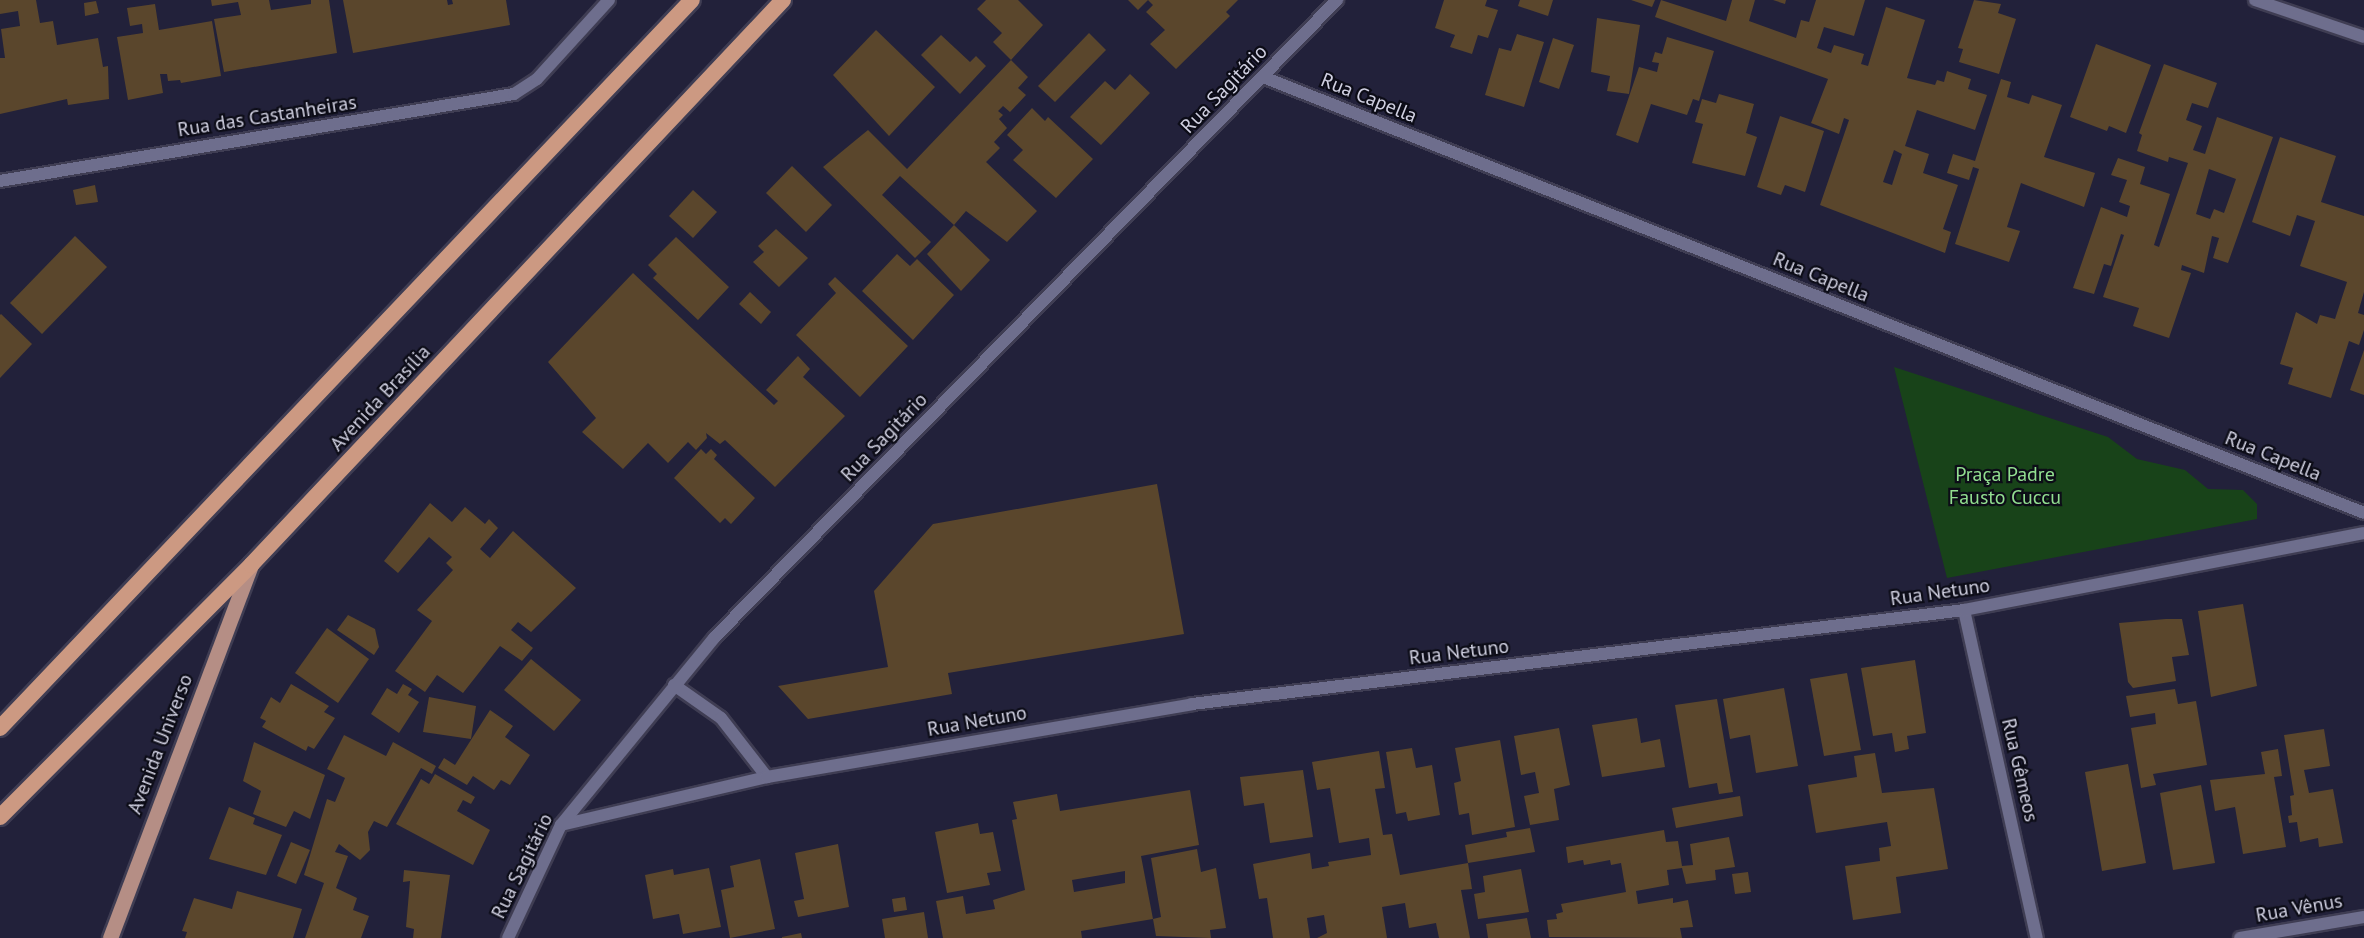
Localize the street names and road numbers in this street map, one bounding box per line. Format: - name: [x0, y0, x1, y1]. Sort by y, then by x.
- street label: Rua Sagitário: [1176, 40, 1272, 138]
- street label: Rua Capella: [1318, 68, 1420, 128]
- street label: Rua das Castanheiras: [176, 90, 358, 142]
- street label: Rua Capella: [1770, 247, 1872, 307]
- street label: Avenida Brasília: [325, 340, 435, 456]
- street label: Rua Sagitário: [836, 388, 932, 486]
- street label: Rua Capella: [2222, 426, 2324, 486]
- street label: Rua Netuno: [1889, 573, 1991, 611]
- street label: Rua Netuno: [1408, 634, 1510, 670]
- street label: Avenida Universo: [122, 671, 198, 817]
- street label: Rua Netuno: [925, 700, 1029, 742]
- street label: Rua Gêmeos: [1996, 716, 2044, 824]
- street label: Rua Sagitário: [486, 810, 558, 922]
- street label: Rua Vênus: [2253, 889, 2345, 927]

